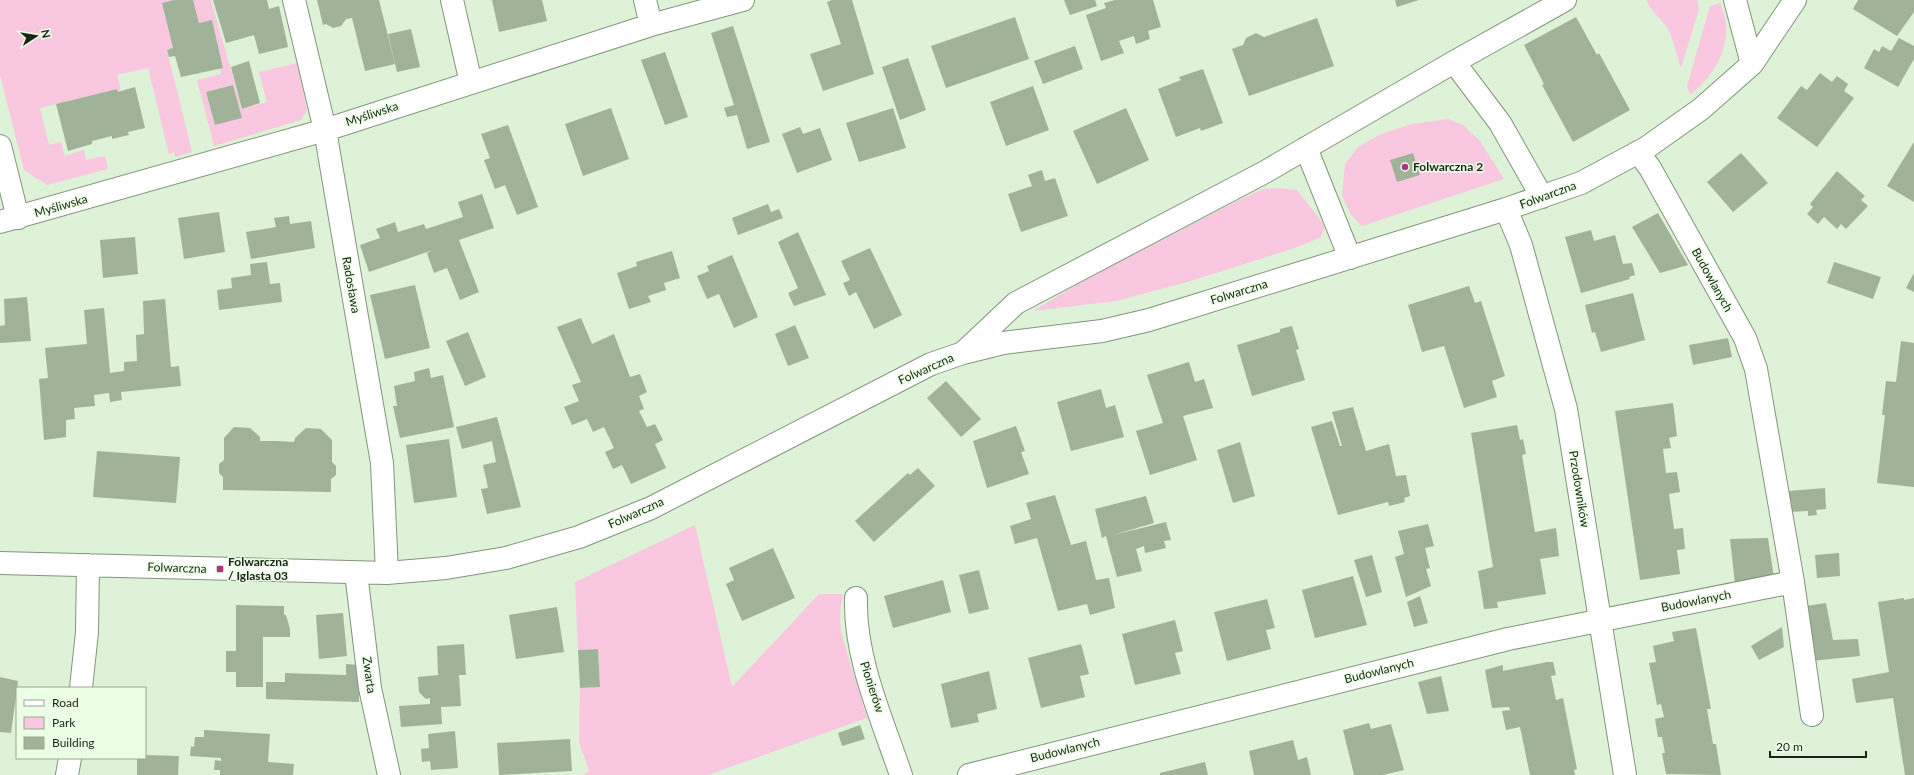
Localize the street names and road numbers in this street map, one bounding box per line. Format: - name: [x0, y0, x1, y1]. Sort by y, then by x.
- street label: Myśliwska: [344, 98, 400, 129]
- street label: Folwarczna: [1517, 177, 1578, 212]
- street label: Myśliwska: [33, 191, 89, 220]
- street label: Budowlanych: [1689, 245, 1736, 314]
- street label: Radosława: [339, 256, 364, 314]
- street label: Folwarczna: [1208, 276, 1269, 307]
- street label: Folwarczna: [896, 350, 956, 387]
- street label: Przodowników: [1566, 449, 1593, 529]
- street label: Folwarczna: [606, 494, 666, 531]
- street label: Folwarczna: [147, 559, 207, 576]
- street label: Budowlanych: [1660, 586, 1732, 615]
- street label: Budowlanych: [1343, 655, 1415, 686]
- street label: Zwarta: [360, 656, 379, 694]
- street label: Pionierów: [857, 659, 888, 715]
- street label: Budowlanych: [1029, 734, 1101, 765]

